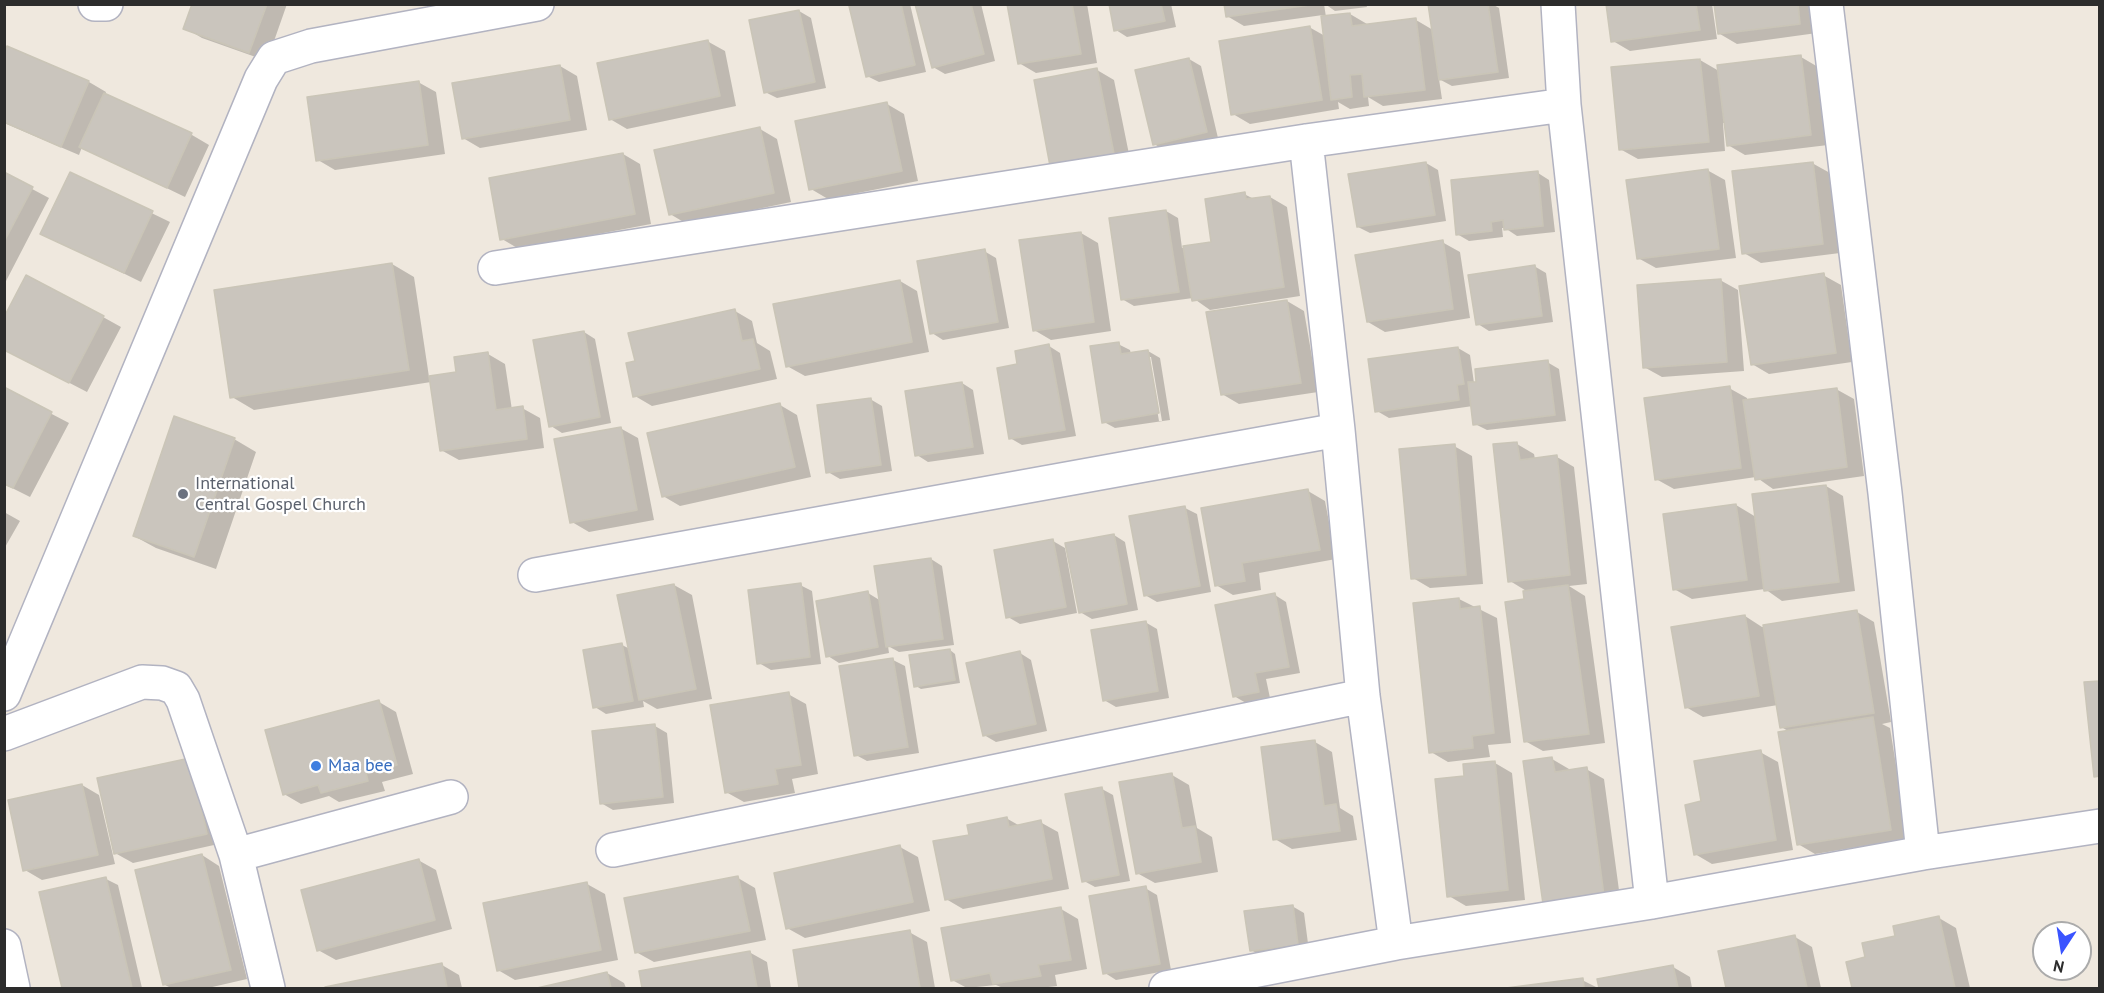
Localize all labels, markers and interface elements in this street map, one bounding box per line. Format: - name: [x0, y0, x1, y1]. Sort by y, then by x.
- place label: International Central Gospel Church: [195, 473, 366, 516]
- marker: International Central Gospel Church: [176, 487, 190, 501]
- place label: Maa bee: [328, 755, 393, 777]
- marker: Maa bee: [309, 759, 323, 773]
- north arrow: [2032, 921, 2092, 981]
- text: N: [2051, 956, 2066, 978]

